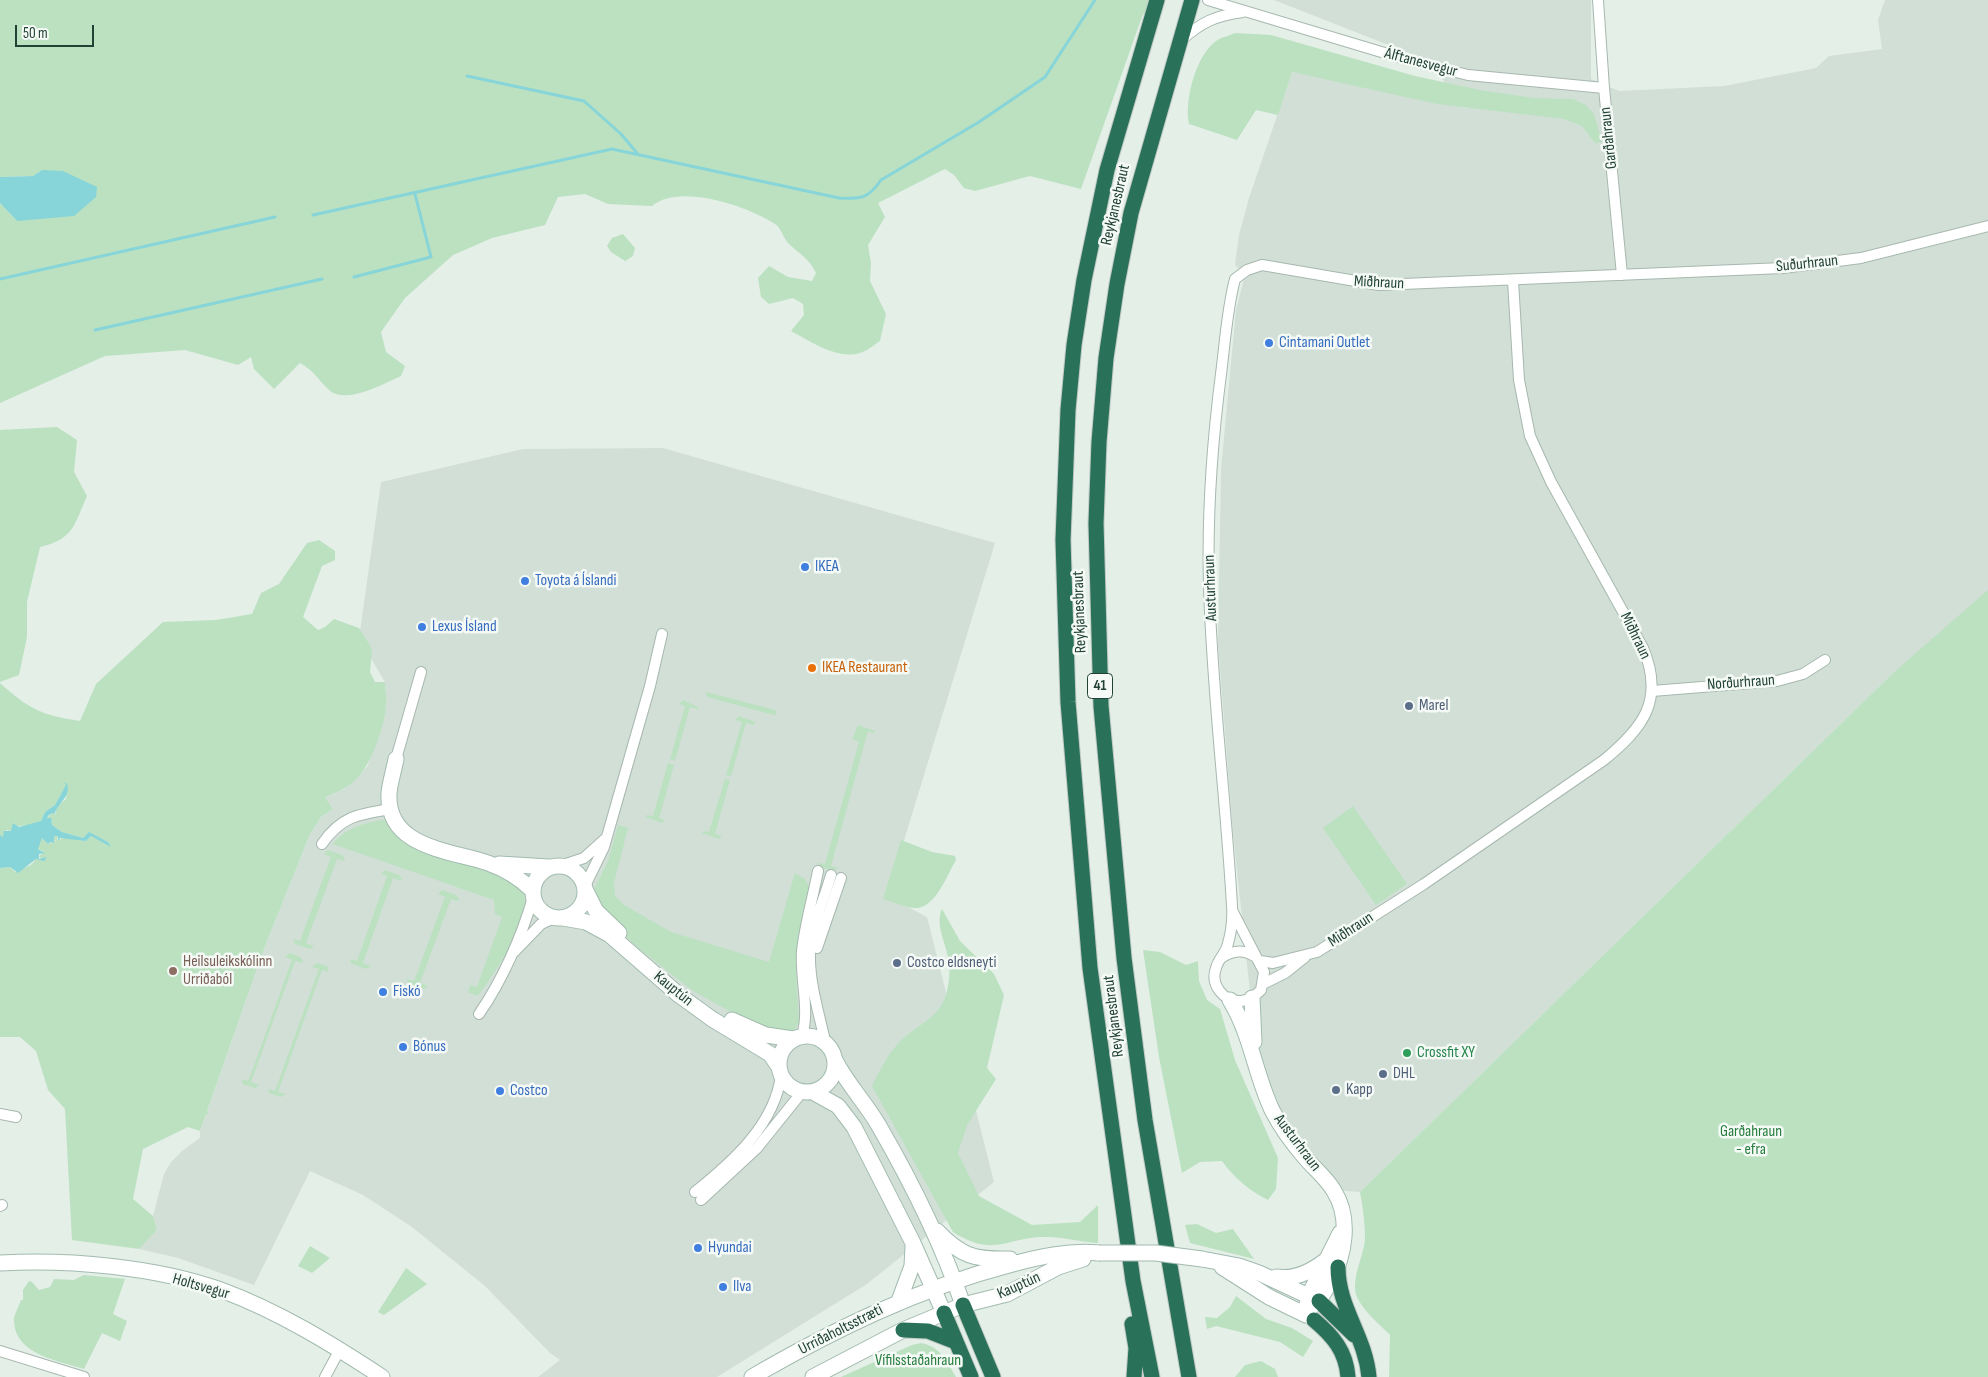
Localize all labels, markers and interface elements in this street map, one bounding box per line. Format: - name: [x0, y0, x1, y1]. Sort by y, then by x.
- scale bar: [18, 15, 96, 47]
- text: 50 m: [23, 24, 48, 43]
- street label: Álftanesvegur: [1382, 44, 1460, 82]
- street label: Garðahraun: [1596, 106, 1622, 170]
- street label: Reykjanesbraut: [1097, 163, 1135, 247]
- street label: Suðurhraun: [1775, 251, 1839, 277]
- street label: Miðhraun: [1354, 272, 1404, 294]
- place label: Cintamani Outlet: [1279, 333, 1370, 353]
- marker: Cintamani Outlet: [1263, 337, 1275, 349]
- street label: Austurhraun: [1200, 555, 1222, 621]
- place label: IKEA: [815, 557, 839, 577]
- marker: IKEA: [799, 561, 811, 573]
- street label: Reykjanesbraut: [1069, 570, 1091, 654]
- place label: Toyota á Íslandi: [535, 571, 616, 591]
- marker: Toyota á Íslandi: [519, 575, 531, 587]
- street label: Miðhraun: [1615, 609, 1655, 663]
- place label: Lexus Ísland: [432, 617, 497, 637]
- marker: Lexus Ísland: [416, 621, 428, 633]
- place label: IKEA Restaurant: [822, 658, 908, 678]
- marker: IKEA Restaurant: [806, 662, 818, 674]
- street label: Norðurhraun: [1706, 671, 1776, 695]
- road number: 41: [1088, 674, 1112, 698]
- place label: Marel: [1419, 696, 1448, 716]
- marker: Marel: [1403, 700, 1415, 712]
- street label: Miðhraun: [1325, 908, 1377, 952]
- place label: Heilsuleikskólinn Urriðaból: [183, 952, 272, 990]
- place label: Costco eldsneyti: [907, 953, 996, 973]
- marker: Costco eldsneyti: [891, 957, 903, 969]
- marker: Heilsuleikskólinn Urriðaból: [167, 965, 179, 977]
- street label: Kauptún: [649, 967, 697, 1011]
- street label: Reykjanesbraut: [1099, 974, 1129, 1058]
- place label: Fiskó: [393, 982, 421, 1002]
- marker: Fiskó: [377, 986, 389, 998]
- place label: Bónus: [413, 1037, 446, 1057]
- marker: Bónus: [397, 1041, 409, 1053]
- place label: Crossfit XY: [1417, 1043, 1475, 1063]
- marker: Crossfit XY: [1401, 1047, 1413, 1059]
- place label: DHL: [1393, 1064, 1415, 1084]
- marker: DHL: [1377, 1068, 1389, 1080]
- place label: Kapp: [1346, 1080, 1373, 1100]
- place label: Costco: [510, 1081, 548, 1101]
- marker: Kapp: [1330, 1084, 1342, 1096]
- marker: Costco: [494, 1085, 506, 1097]
- street label: Austurhraun: [1269, 1111, 1325, 1175]
- park label: Garðahraun - efra: [1720, 1122, 1782, 1160]
- place label: Hyundai: [708, 1238, 752, 1258]
- marker: Hyundai: [692, 1242, 704, 1254]
- street label: Kauptún: [995, 1268, 1043, 1304]
- street label: Holtsvegur: [170, 1270, 232, 1304]
- place label: Ilva: [733, 1277, 751, 1297]
- marker: Ilva: [717, 1281, 729, 1293]
- street label: Urriðaholtsstræti: [796, 1301, 886, 1359]
- park label: Vífilsstaðahraun: [875, 1351, 961, 1371]

